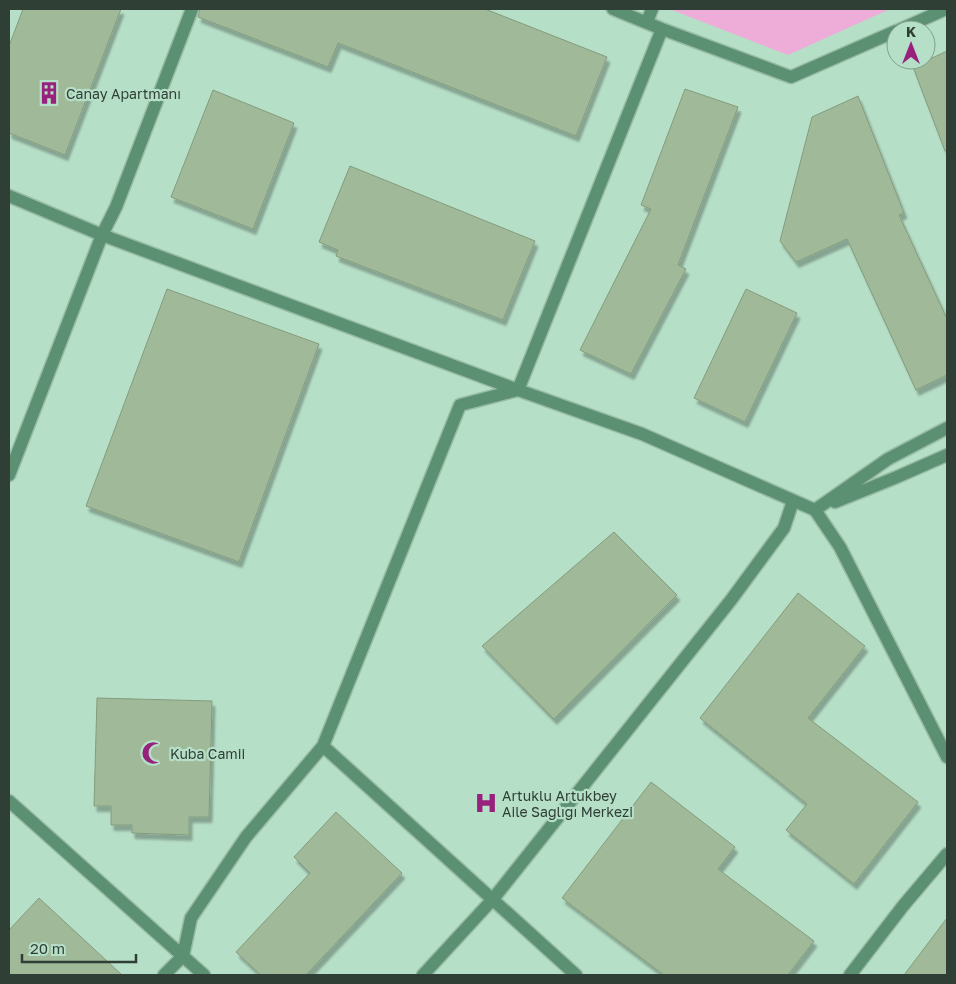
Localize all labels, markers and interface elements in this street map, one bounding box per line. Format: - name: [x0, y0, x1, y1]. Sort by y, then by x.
- north arrow: [886, 20, 936, 70]
- text: K: [906, 23, 916, 40]
- building icon: Canay Apartmanı: [36, 80, 62, 106]
- place label: Canay Apartmanı: [66, 85, 181, 102]
- mosque icon: Kuba Camii: [140, 740, 166, 766]
- place label: Kuba Camii: [170, 745, 245, 762]
- place label: Artuklu Artukbey Aile Sağlığı Merkezi: [502, 787, 633, 820]
- hospital icon: Artuklu Artukbey Aile Sağlığı Merkezi: [473, 790, 499, 816]
- scale bar: [22, 932, 136, 964]
- text: 20 m: [30, 939, 65, 957]

